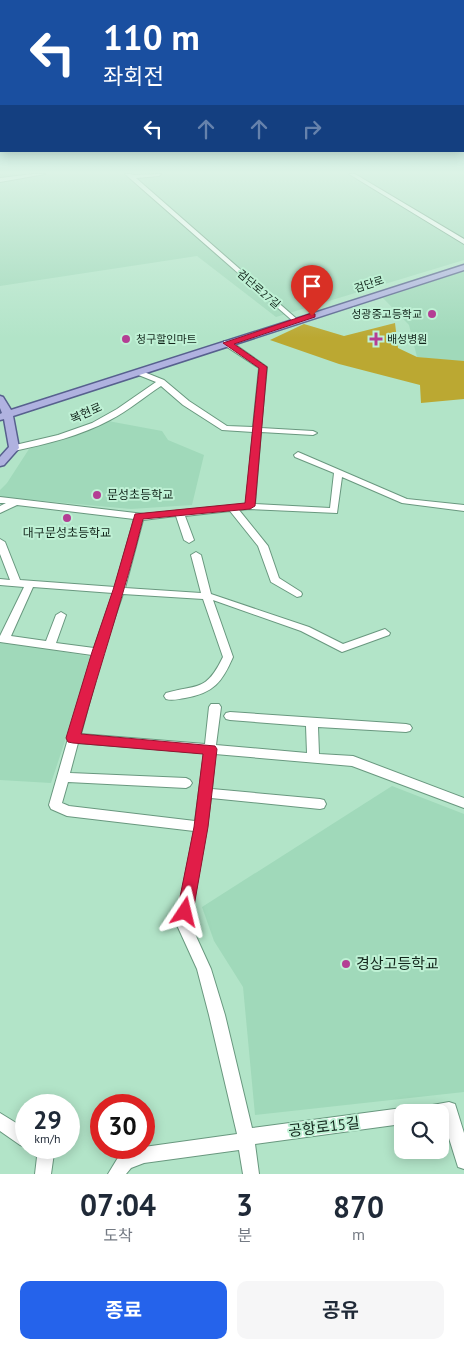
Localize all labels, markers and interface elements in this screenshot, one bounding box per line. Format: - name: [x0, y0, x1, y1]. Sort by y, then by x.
- text: 110 m: [103, 14, 200, 60]
- icon: left: [20, 20, 85, 85]
- text: 좌회전: [103, 62, 164, 90]
- icon: left: [139, 115, 167, 143]
- icon: ahead: [192, 115, 220, 143]
- icon: ahead: [245, 115, 273, 143]
- icon: right: [298, 115, 326, 143]
- pin: [291, 265, 333, 316]
- street label: 검단로27길: [235, 267, 283, 311]
- icon: arrive: [298, 272, 326, 300]
- street label: 검단로: [352, 273, 386, 295]
- place label: 성광중고등학교: [351, 307, 422, 321]
- marker: 성광중고등학교: [426, 308, 438, 320]
- place label: 청구할인마트: [136, 332, 197, 346]
- marker: 배성병원: [369, 332, 383, 346]
- place label: 배성병원: [387, 332, 427, 346]
- marker: 청구할인마트: [120, 333, 132, 345]
- street label: 복현로: [68, 399, 104, 426]
- place label: 문성초등학교: [107, 487, 173, 502]
- marker: 문성초등학교: [91, 489, 103, 501]
- marker: 대구문성초등학교: [61, 512, 73, 524]
- place label: 대구문성초등학교: [23, 525, 111, 540]
- position arrow: [158, 885, 210, 937]
- place label: 경상고등학교: [356, 954, 439, 973]
- marker: 경상고등학교: [340, 958, 352, 970]
- speed limit sign: 30: [90, 1094, 155, 1159]
- text: 29: [33, 1104, 62, 1136]
- map controls: [394, 1104, 449, 1159]
- button: search: [394, 1104, 449, 1159]
- street label: 공항로15길: [287, 1113, 361, 1140]
- text: km/h: [34, 1131, 61, 1146]
- text: 07:04: [80, 1185, 156, 1224]
- text: 3: [236, 1185, 253, 1224]
- text: 870: [333, 1187, 384, 1226]
- text: m: [352, 1224, 365, 1244]
- text: 도착: [103, 1225, 133, 1245]
- text: 분: [237, 1225, 252, 1245]
- button: 종료: [20, 1281, 227, 1339]
- button: 공유: [237, 1281, 444, 1339]

